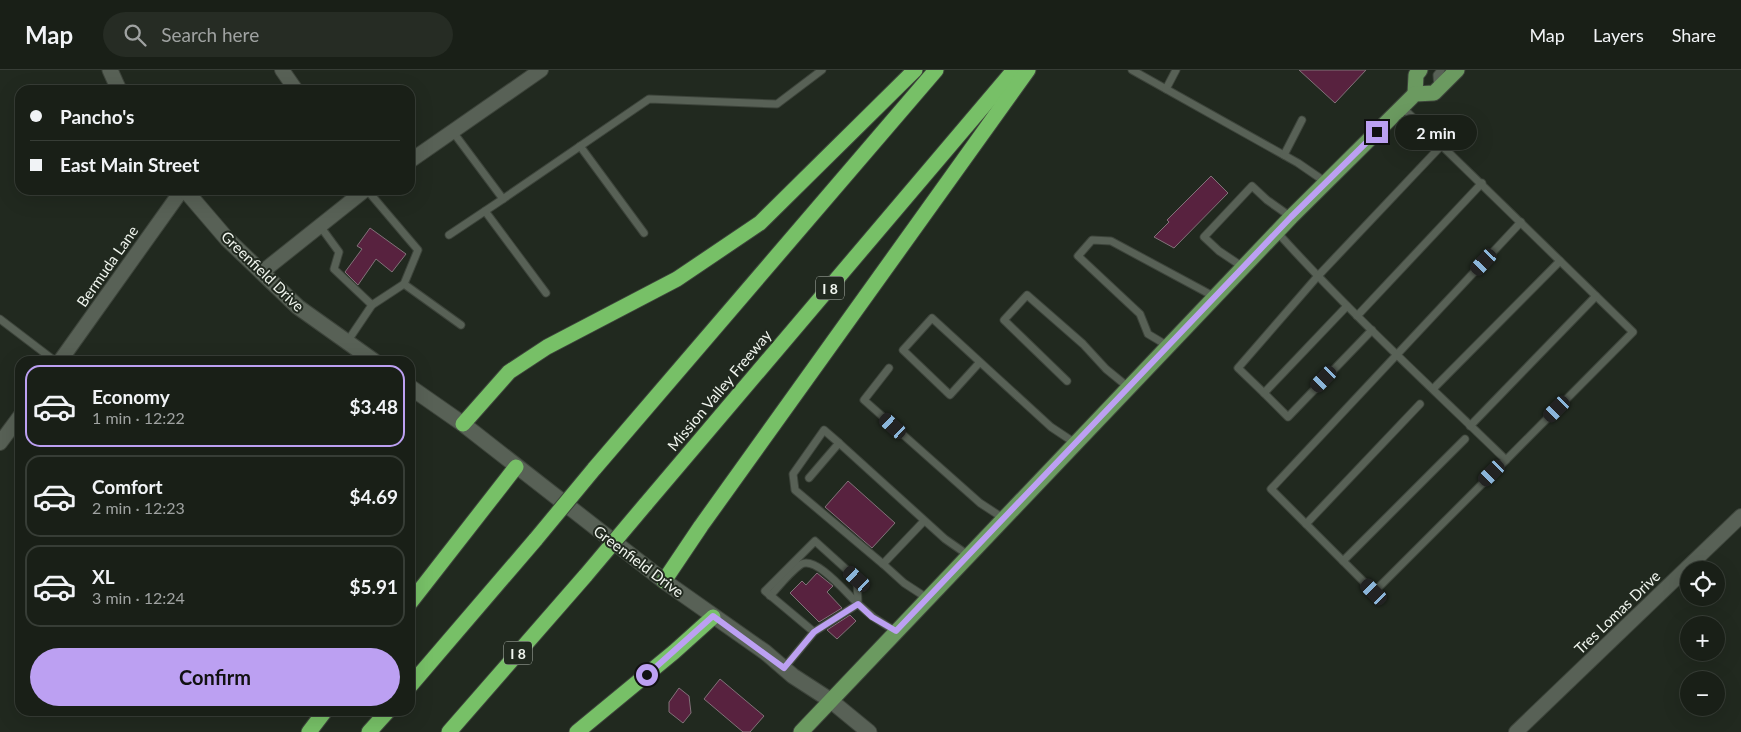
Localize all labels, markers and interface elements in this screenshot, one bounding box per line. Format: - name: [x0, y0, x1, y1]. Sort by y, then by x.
- search box: [103, 12, 453, 57]
- text: Map: [25, 20, 73, 49]
- icon: search: [121, 21, 149, 49]
- text: Search here: [161, 23, 259, 46]
- text: Map: [1529, 24, 1565, 46]
- text: Layers: [1593, 24, 1644, 46]
- text: Share: [1672, 24, 1716, 46]
- text: Pancho's: [60, 105, 134, 128]
- callout: 2 min: [1394, 114, 1477, 150]
- route end: [1366, 121, 1388, 143]
- text: 2 min: [1416, 123, 1456, 142]
- text: East Main Street: [60, 153, 199, 176]
- street label: Bermuda Lane: [72, 222, 142, 310]
- street label: Greenfield Drive: [218, 227, 308, 315]
- car: [1468, 246, 1499, 278]
- road number: I 8: [816, 277, 844, 300]
- street label: Mission Valley Freeway: [663, 326, 775, 454]
- car: [1308, 363, 1339, 395]
- icon: car: [32, 384, 77, 429]
- text: Economy: [92, 385, 170, 408]
- car: [1541, 393, 1572, 425]
- text: $3.48: [349, 395, 398, 418]
- text: 1 min · 12:22: [92, 408, 185, 427]
- car: [876, 410, 909, 442]
- car: [1476, 457, 1507, 489]
- icon: car: [32, 474, 77, 519]
- text: Comfort: [92, 475, 163, 498]
- text: $4.69: [349, 485, 398, 508]
- text: 2 min · 12:23: [92, 498, 185, 517]
- street label: Greenfield Drive: [590, 521, 688, 601]
- map controls: [1680, 561, 1725, 716]
- button: locate: [1680, 561, 1725, 606]
- car: [840, 563, 873, 595]
- icon: car: [32, 564, 77, 609]
- text: XL: [92, 565, 115, 588]
- street label: Tres Lomas Drive: [1570, 567, 1664, 657]
- text: $5.91: [349, 575, 398, 598]
- car: [1358, 576, 1389, 608]
- text: 3 min · 12:24: [92, 588, 185, 607]
- button: +: [1680, 616, 1725, 661]
- road number: I 8: [504, 642, 532, 664]
- button: Confirm: [30, 648, 400, 706]
- route start: [636, 664, 658, 686]
- button: −: [1680, 671, 1725, 716]

